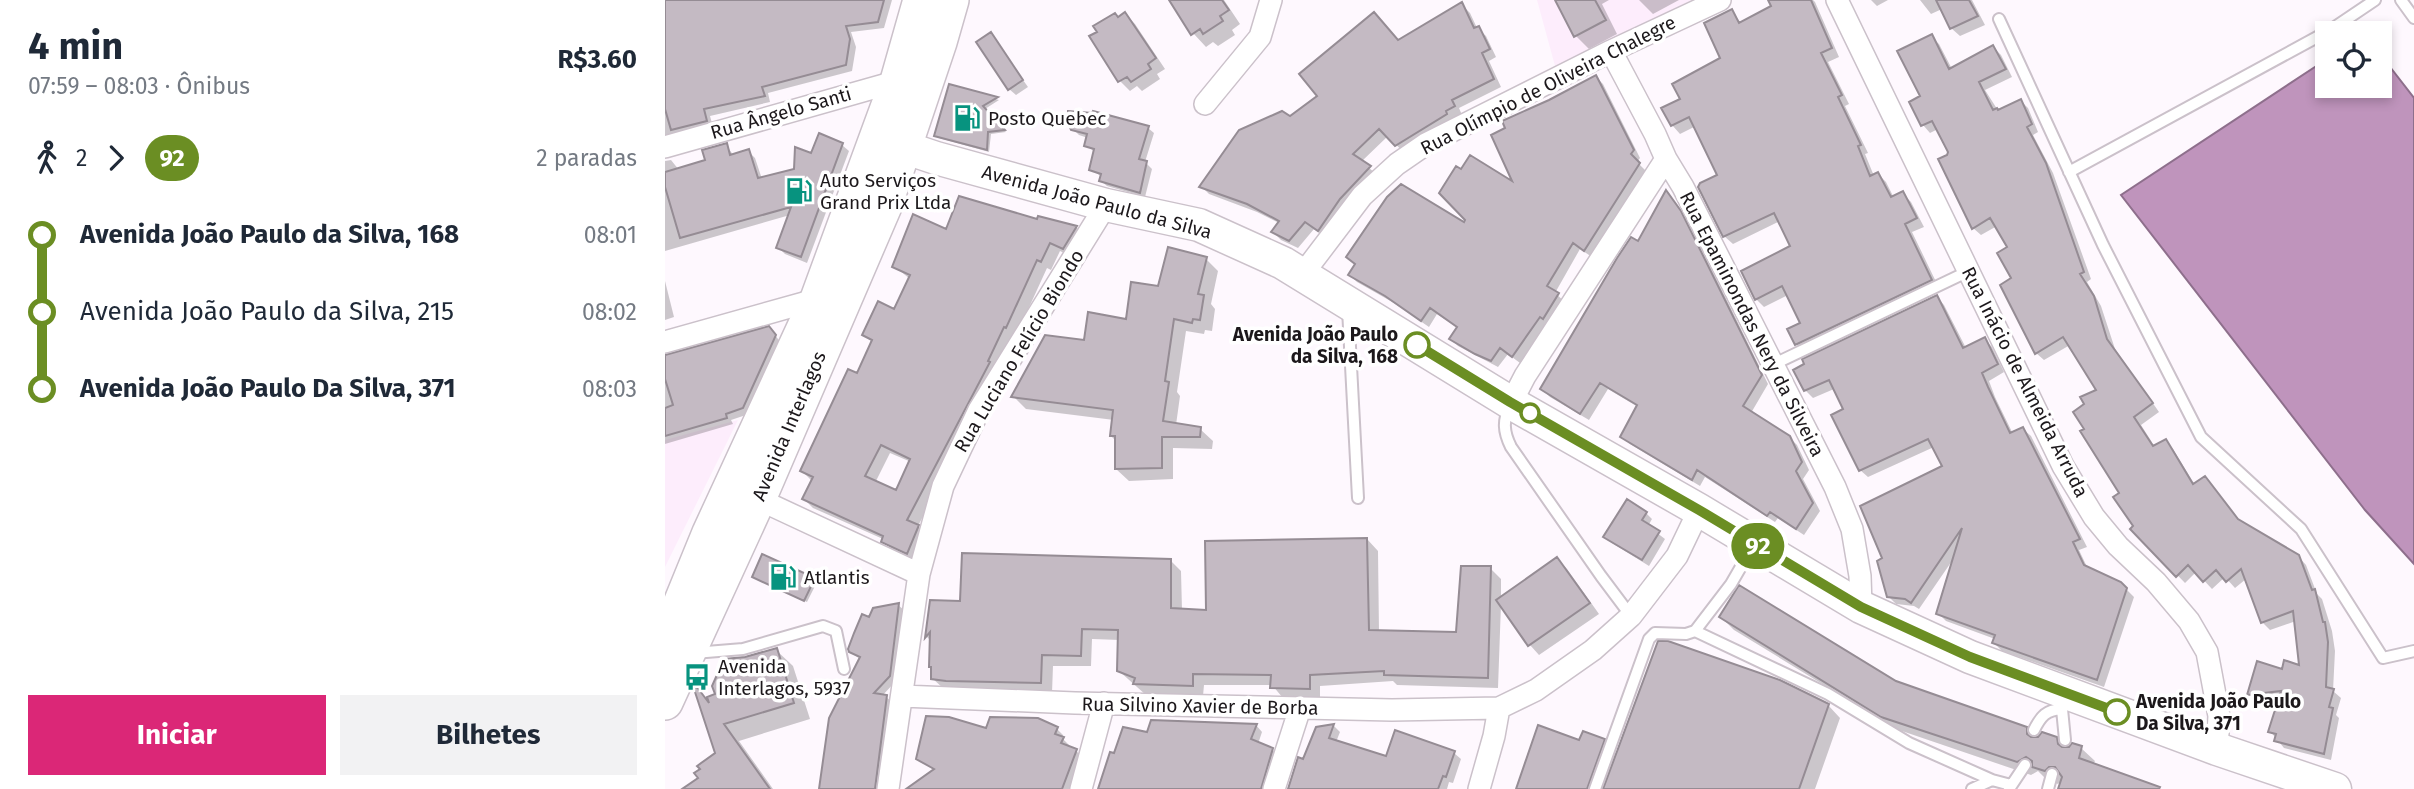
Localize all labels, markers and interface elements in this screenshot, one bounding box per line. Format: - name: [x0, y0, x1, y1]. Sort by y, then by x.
- street label: Rua Olímpio de Oliveira Chalegre: [1416, 10, 1680, 160]
- map controls: [2315, 21, 2392, 98]
- button: locate: [2315, 21, 2392, 98]
- text: 4 min: [28, 23, 123, 69]
- text: R$3.60: [558, 44, 637, 75]
- text: 07:59 – 08:03 · Ônibus: [28, 72, 250, 100]
- street label: Rua Ângelo Santi: [708, 82, 854, 144]
- fuel station icon: Posto Quebec: [952, 103, 982, 133]
- place label: Posto Quebec: [988, 107, 1106, 130]
- icon: walk: [28, 139, 66, 177]
- icon: forward: [97, 139, 135, 177]
- text: 2: [76, 144, 87, 172]
- text: 92: [159, 144, 185, 172]
- text: 2 paradas: [536, 144, 637, 172]
- street label: Avenida João Paulo da Silva: [980, 160, 1214, 244]
- place label: Auto Serviços Grand Prix Ltda: [820, 169, 951, 214]
- fuel station icon: Auto Serviços Grand Prix Ltda: [784, 176, 814, 206]
- street label: Rua Epaminondas Nery da Silveira: [1675, 188, 1829, 460]
- text: Avenida João Paulo da Silva, 168: [80, 219, 459, 250]
- text: 08:01: [584, 221, 637, 249]
- street label: Rua Luciano Felício Biondo: [949, 246, 1089, 456]
- street label: Rua Inácio de Almeida Arruda: [1957, 263, 2093, 501]
- text: Avenida João Paulo da Silva, 215: [80, 296, 454, 327]
- text: 08:02: [582, 298, 637, 326]
- place label: Avenida João Paulo da Silva, 168: [1232, 323, 1398, 368]
- marker: Avenida João Paulo da Silva, 168: [1404, 332, 1430, 358]
- street label: Avenida Interlagos: [747, 348, 831, 504]
- text: Avenida João Paulo Da Silva, 371: [80, 373, 456, 404]
- text: 08:03: [582, 375, 637, 403]
- unlabelled marker: [1520, 403, 1540, 423]
- line badge: 92: [1727, 523, 1789, 569]
- text: 92: [1745, 532, 1771, 560]
- fuel station icon: Atlantis: [768, 562, 798, 592]
- place label: Atlantis: [804, 566, 870, 589]
- place label: Avenida Interlagos, 5937: [718, 655, 850, 700]
- bus stop icon: Avenida Interlagos, 5937: [682, 662, 712, 692]
- place label: Avenida João Paulo Da Silva, 371: [2135, 690, 2301, 735]
- street label: Rua Silvino Xavier de Borba: [1081, 692, 1319, 720]
- button: Iniciar: [28, 695, 326, 775]
- button: Bilhetes: [340, 695, 637, 775]
- marker: Avenida João Paulo Da Silva, 371: [2104, 699, 2130, 725]

